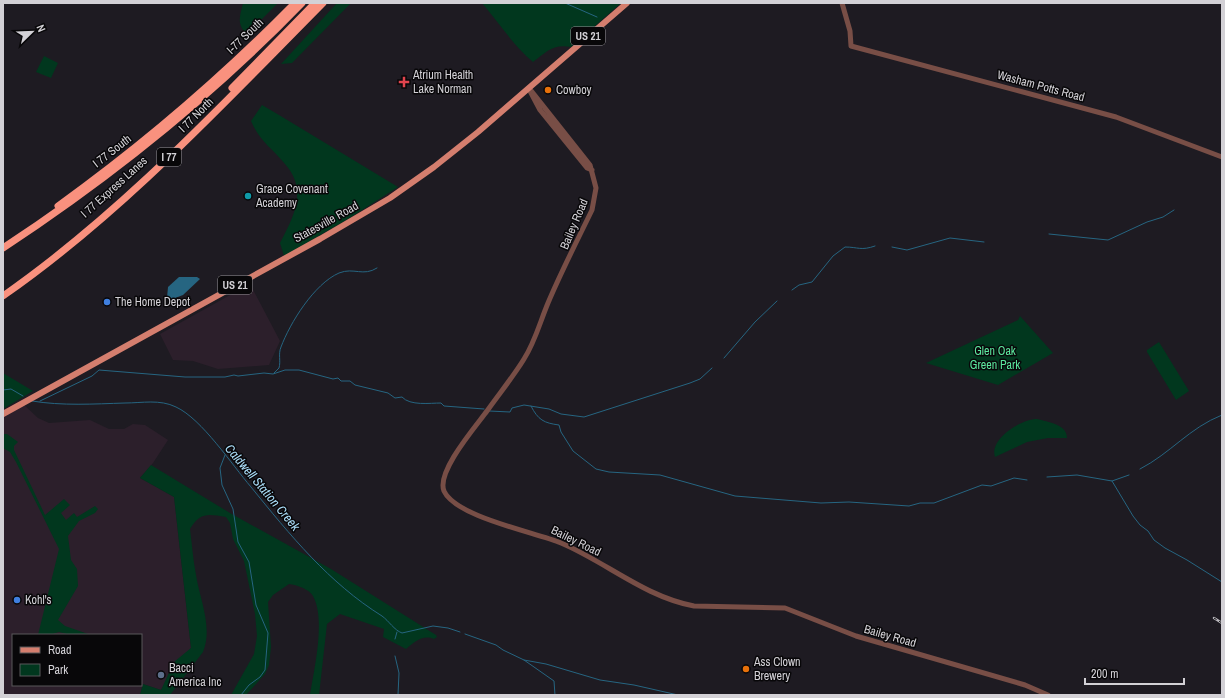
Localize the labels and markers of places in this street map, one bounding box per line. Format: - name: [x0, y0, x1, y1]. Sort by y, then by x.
- place label: Atrium Health Lake Norman: [412, 67, 473, 97]
- marker: Atrium Health Lake Norman: [398, 76, 410, 88]
- place label: Cowboy: [556, 82, 592, 98]
- marker: Cowboy: [543, 85, 553, 95]
- place label: Grace Covenant Academy: [255, 181, 328, 211]
- marker: Grace Covenant Academy: [243, 191, 253, 201]
- place label: The Home Depot: [115, 294, 190, 310]
- marker: The Home Depot: [102, 297, 112, 307]
- place label: Kohl's: [25, 592, 52, 608]
- marker: Kohl's: [12, 595, 22, 605]
- place label: Ass Clown Brewery: [753, 654, 800, 684]
- place label: Bacci America Inc: [168, 660, 222, 690]
- marker: Ass Clown Brewery: [741, 664, 751, 674]
- marker: Bacci America Inc: [156, 670, 166, 680]

